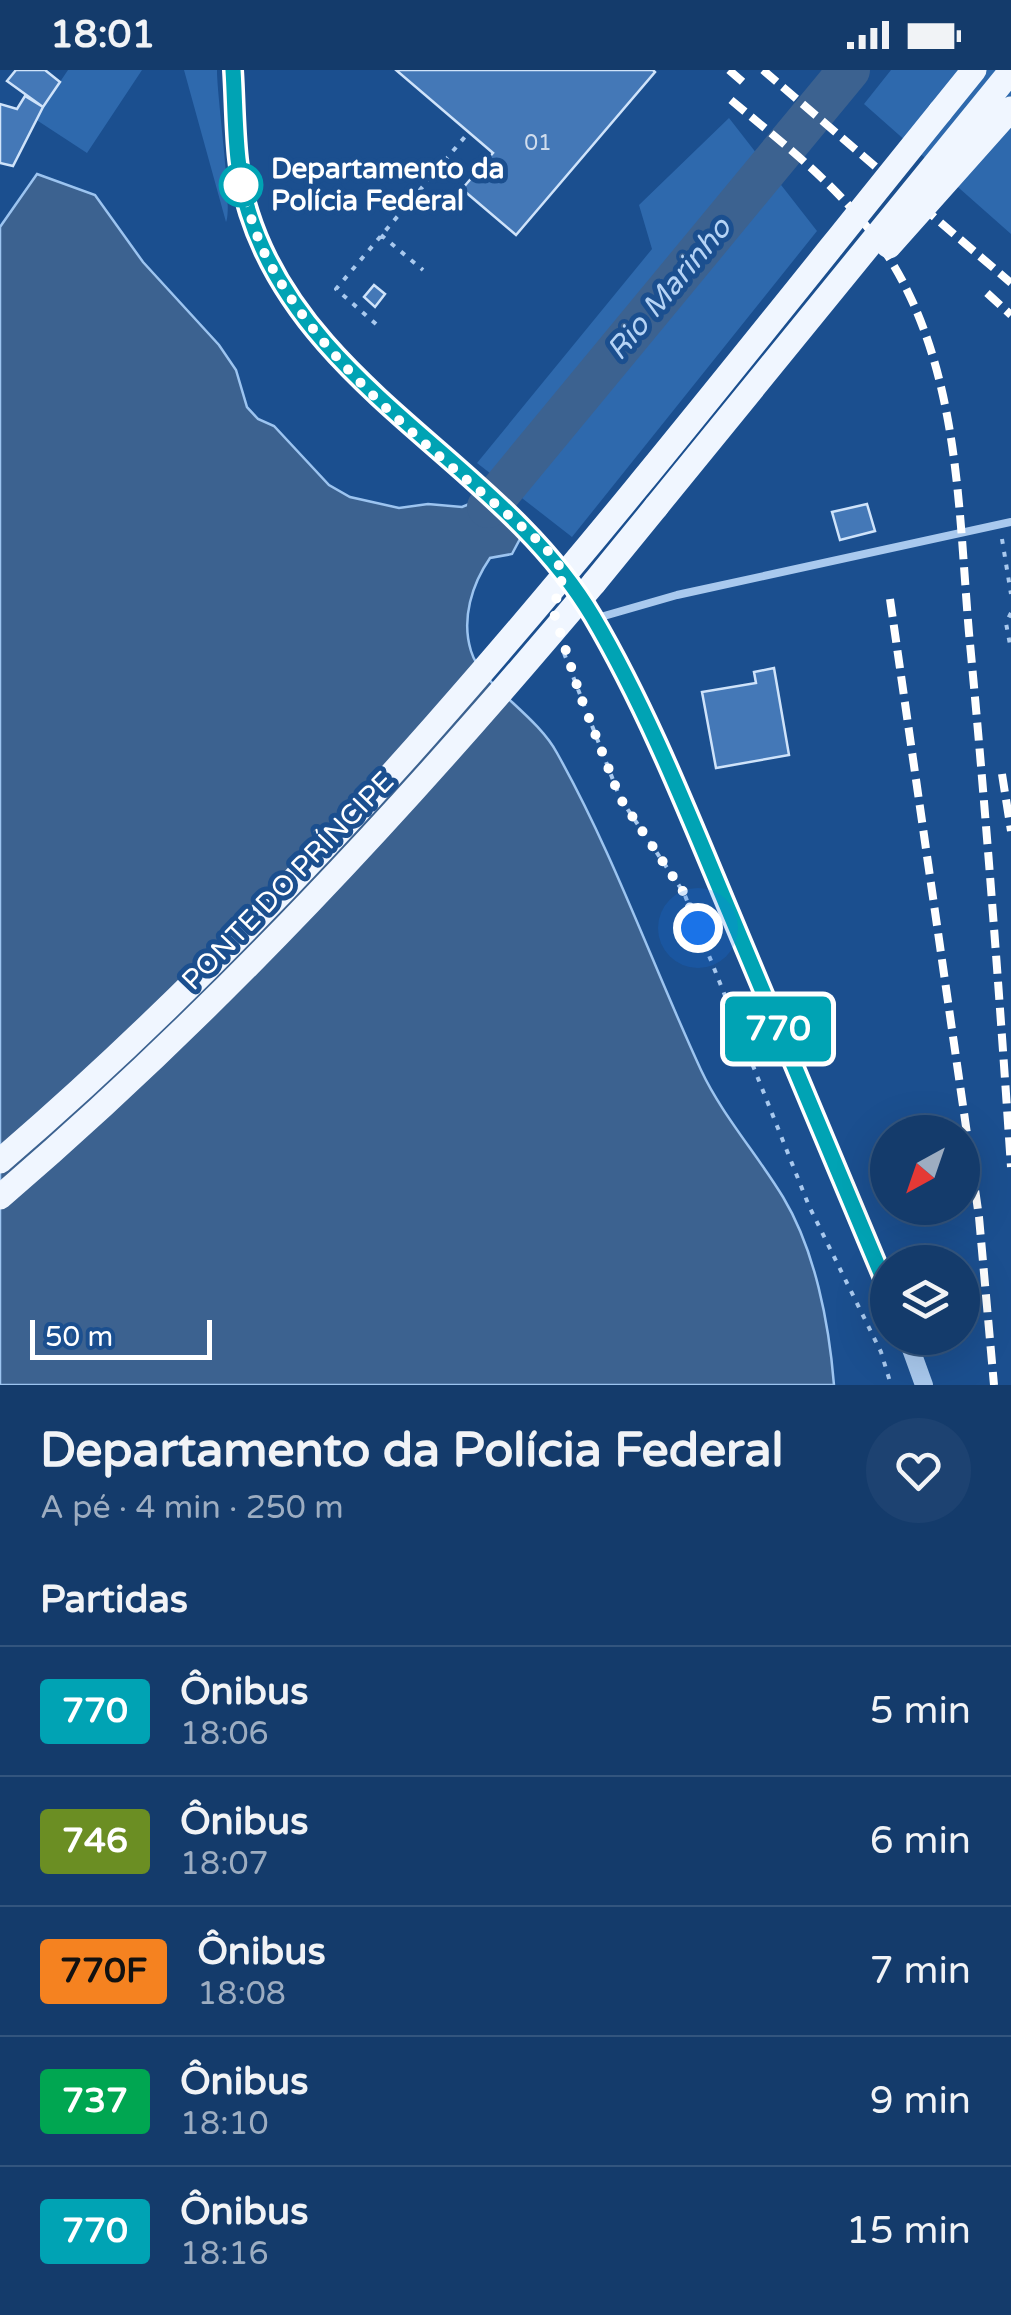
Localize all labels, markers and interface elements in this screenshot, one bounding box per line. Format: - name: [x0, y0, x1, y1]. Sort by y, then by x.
- text: 18:01: [50, 12, 155, 58]
- house number: 01: [524, 130, 552, 156]
- place label: Departamento da Polícia Federal: [271, 152, 504, 218]
- marker: Departamento da Polícia Federal: [220, 164, 262, 206]
- water label: Rio Marinho: [599, 209, 740, 368]
- street label: PONTE DO PRÍNCIPE: [175, 765, 401, 997]
- your location: [673, 903, 723, 953]
- line badge: 770: [720, 996, 836, 1062]
- text: 770: [745, 1008, 811, 1050]
- north arrow: [870, 1115, 980, 1225]
- map controls: [870, 1115, 980, 1355]
- button: layers: [870, 1245, 980, 1355]
- scale bar: [30, 1315, 212, 1360]
- text: 50 m: [45, 1320, 113, 1354]
- button: heart: [866, 1418, 971, 1523]
- text: Departamento da Polícia Federal: [40, 1422, 783, 1480]
- text: A pé · 4 min · 250 m: [40, 1489, 344, 1527]
- text: Partidas: [40, 1577, 188, 1623]
- text: Ônibus: [180, 1669, 308, 1715]
- text: 5 min: [870, 1688, 971, 1734]
- text: 770: [62, 1690, 128, 1732]
- text: 18:06: [180, 1715, 269, 1753]
- text: Ônibus: [180, 1799, 308, 1845]
- text: 6 min: [870, 1818, 971, 1864]
- text: 746: [62, 1820, 128, 1862]
- text: 18:07: [180, 1845, 269, 1883]
- text: Ônibus: [197, 1929, 326, 1975]
- text: 7 min: [870, 1948, 971, 1994]
- text: 770F: [60, 1950, 147, 1992]
- text: 18:08: [197, 1975, 286, 2013]
- text: Ônibus: [180, 2059, 308, 2105]
- text: 9 min: [870, 2078, 971, 2124]
- text: 737: [62, 2080, 128, 2122]
- text: 18:10: [180, 2105, 269, 2143]
- text: Ônibus: [180, 2189, 308, 2235]
- text: 15 min: [846, 2208, 971, 2254]
- text: 770: [62, 2210, 128, 2252]
- text: 18:16: [180, 2235, 269, 2273]

